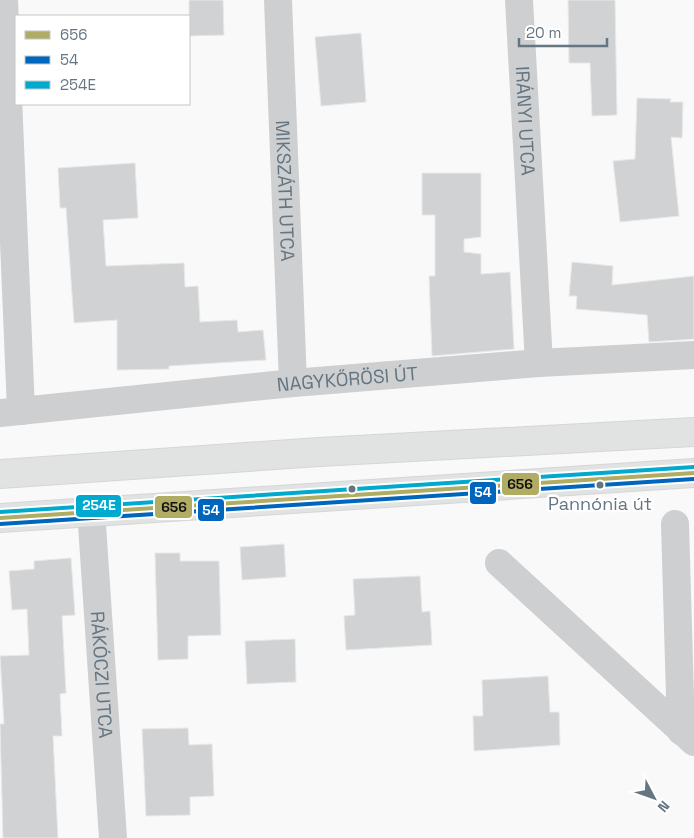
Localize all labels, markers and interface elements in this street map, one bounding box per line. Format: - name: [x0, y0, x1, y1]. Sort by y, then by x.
- legend: [15, 15, 190, 105]
- scale bar: [519, 15, 606, 47]
- text: 20 m: [526, 23, 561, 42]
- text: 656: [60, 25, 87, 44]
- text: 54: [60, 50, 78, 69]
- street label: IRÁNYI UTCA: [510, 65, 541, 176]
- text: 254E: [60, 75, 96, 94]
- street label: MIKSZÁTH UTCA: [270, 120, 301, 262]
- street label: NAGYKŐRÖSI ÚT: [276, 360, 419, 397]
- line badge: 656: [501, 472, 540, 496]
- text: 656: [507, 475, 533, 493]
- marker: Pannónia út: [595, 480, 605, 490]
- line badge: 54: [469, 481, 497, 505]
- text: 54: [474, 483, 492, 501]
- unlabelled marker: [347, 484, 357, 494]
- place label: Pannónia út: [548, 492, 652, 515]
- line badge: 254E: [75, 494, 122, 518]
- line badge: 656: [154, 495, 193, 519]
- text: 254E: [82, 496, 116, 514]
- text: 656: [161, 498, 187, 516]
- line badge: 54: [197, 498, 225, 522]
- text: 54: [202, 501, 220, 519]
- street label: RÁKÓCZI UTCA: [85, 610, 119, 739]
- north arrow: [629, 773, 679, 823]
- text: N: [654, 797, 674, 816]

